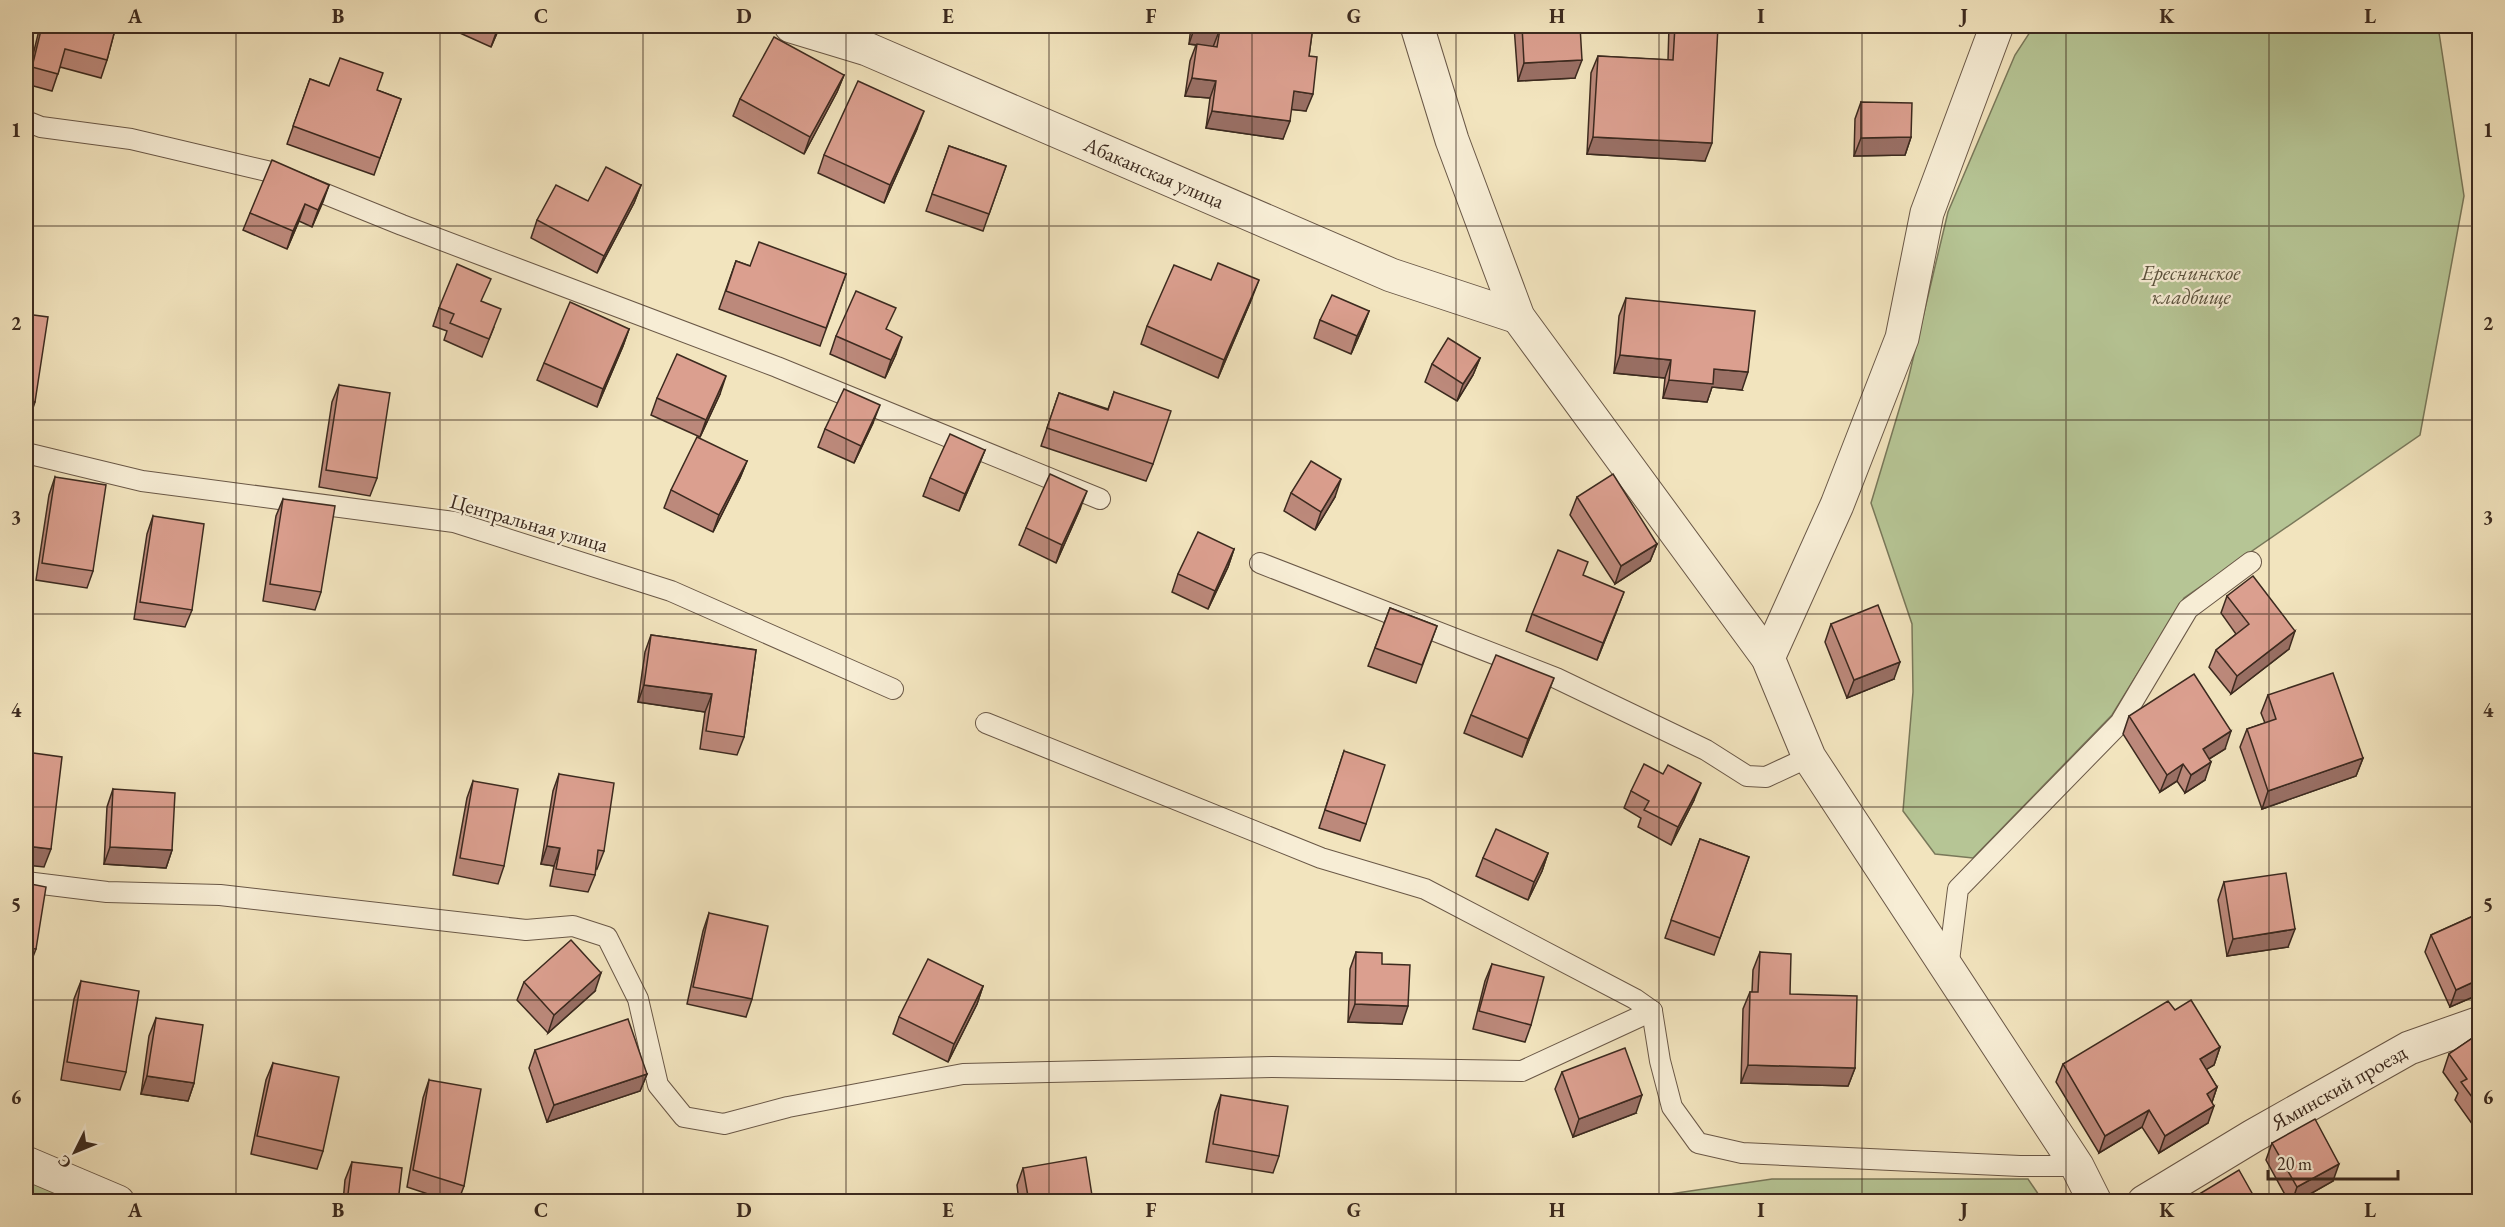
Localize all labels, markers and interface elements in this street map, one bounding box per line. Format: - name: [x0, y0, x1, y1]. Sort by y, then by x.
- text: A: [127, 3, 143, 29]
- text: B: [332, 3, 344, 29]
- text: C: [534, 3, 548, 29]
- text: D: [736, 3, 752, 29]
- text: E: [942, 3, 954, 29]
- text: F: [1146, 3, 1157, 29]
- text: G: [1347, 3, 1361, 29]
- text: H: [1549, 3, 1565, 29]
- text: I: [1757, 3, 1765, 29]
- text: J: [1958, 3, 1968, 29]
- text: K: [2159, 3, 2175, 29]
- text: L: [2364, 3, 2376, 29]
- text: 1: [11, 117, 21, 143]
- text: 1: [2483, 117, 2493, 143]
- street label: Абаканская улица: [1079, 130, 1229, 215]
- park label: Ереснинское кладбище: [2140, 259, 2241, 310]
- text: 2: [11, 310, 22, 336]
- text: 2: [2483, 310, 2494, 336]
- street label: Центральная улица: [447, 487, 612, 558]
- text: 3: [11, 504, 21, 530]
- text: 3: [2483, 504, 2493, 530]
- text: 4: [11, 697, 22, 723]
- text: 4: [2483, 697, 2494, 723]
- text: 5: [11, 891, 21, 917]
- text: 5: [2483, 891, 2493, 917]
- street label: Яминский проезд: [2265, 1038, 2412, 1137]
- text: 6: [11, 1084, 22, 1110]
- text: 6: [2483, 1084, 2494, 1110]
- north arrow: [45, 1122, 105, 1182]
- scale bar: [2268, 1143, 2398, 1181]
- text: С: [53, 1151, 76, 1173]
- text: 20 m: [2277, 1152, 2312, 1175]
- text: A: [127, 1197, 143, 1223]
- text: B: [332, 1197, 344, 1223]
- text: C: [534, 1197, 548, 1223]
- text: D: [736, 1197, 752, 1223]
- text: E: [942, 1197, 954, 1223]
- text: F: [1146, 1197, 1157, 1223]
- text: G: [1347, 1197, 1361, 1223]
- text: H: [1549, 1197, 1565, 1223]
- text: I: [1757, 1197, 1765, 1223]
- text: J: [1958, 1197, 1968, 1223]
- text: K: [2159, 1197, 2175, 1223]
- text: L: [2364, 1197, 2376, 1223]

